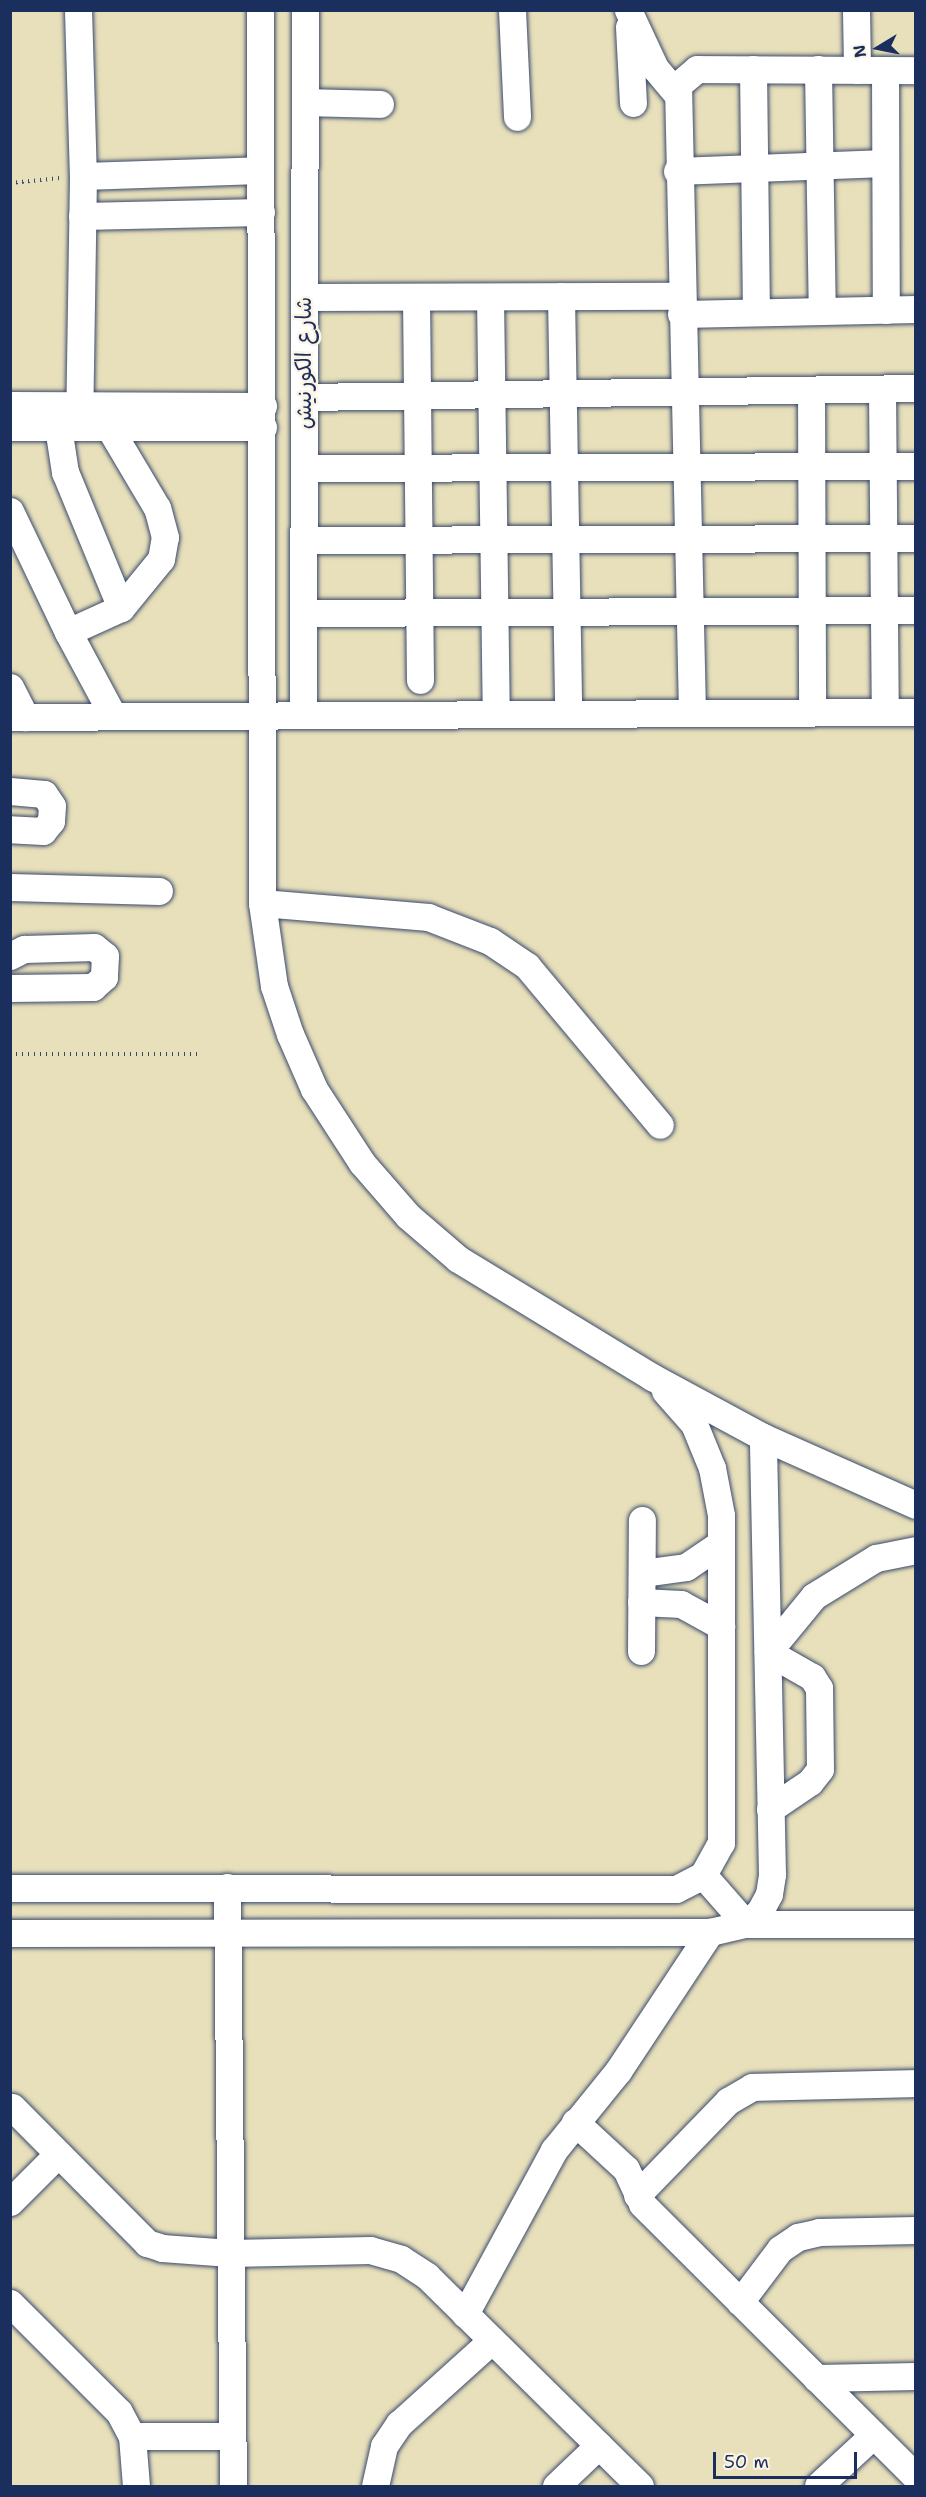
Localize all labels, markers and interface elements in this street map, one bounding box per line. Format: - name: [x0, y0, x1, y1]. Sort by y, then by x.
- north arrow: [848, 18, 908, 78]
- text: N: [848, 43, 871, 59]
- street label: شارع الكورنيش: [291, 297, 317, 429]
- scale bar: [716, 2440, 860, 2478]
- text: 50 m: [724, 2450, 769, 2474]

